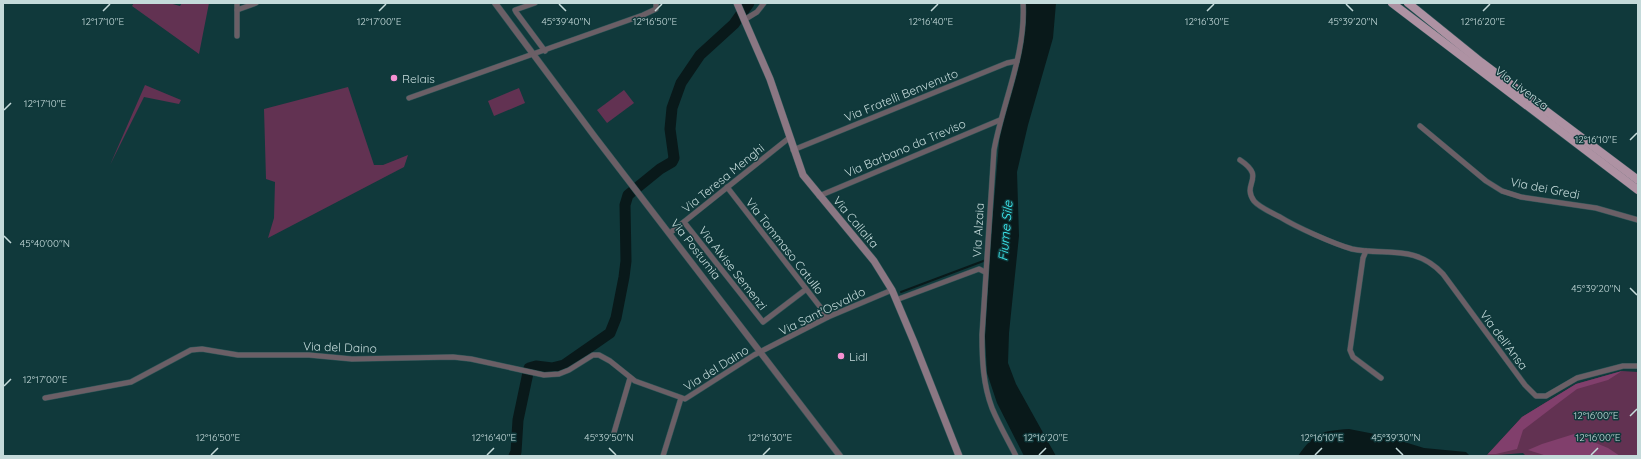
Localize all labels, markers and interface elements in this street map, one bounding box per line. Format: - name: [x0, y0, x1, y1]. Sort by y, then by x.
- text: 12°17'10"E: [82, 15, 125, 28]
- text: 12°17'00"E: [357, 15, 402, 28]
- text: 45°39'40"N: [541, 15, 591, 28]
- text: 12°16'50"E: [633, 15, 678, 28]
- text: 12°16'40"E: [909, 15, 953, 28]
- text: 12°16'30"E: [1185, 15, 1229, 28]
- text: 45°39'20"N: [1328, 15, 1378, 28]
- text: 12°16'20"E: [1461, 15, 1506, 28]
- street label: Via Livenza: [1492, 63, 1552, 113]
- street label: Via Fratelli Benvenuto: [842, 65, 960, 125]
- place label: Relais: [402, 71, 435, 86]
- marker: Relais: [389, 73, 399, 83]
- text: 12°17'10"E: [24, 97, 67, 110]
- street label: Via Barbano da Treviso: [842, 116, 968, 180]
- text: 12°16'10"E: [1575, 133, 1618, 146]
- street label: Via Teresa Menghi: [679, 140, 767, 216]
- street label: Via dei Gredi: [1509, 174, 1581, 202]
- street label: Via Callalta: [830, 193, 882, 251]
- street label: Via Tommaso Catullo: [743, 195, 827, 297]
- water label: Fiume Sile: [994, 199, 1016, 262]
- street label: Via Alzaia: [969, 202, 987, 258]
- street label: Via Postumia: [668, 216, 724, 282]
- street label: Via Alvise Semenzi: [696, 223, 770, 313]
- text: 45°40'00"N: [20, 237, 70, 250]
- text: 45°39'20"N: [1571, 282, 1621, 295]
- street label: Via Sant'Osvaldo: [776, 284, 868, 338]
- street label: Via dell'Ansa: [1477, 307, 1531, 373]
- street label: Via del Daino: [303, 338, 377, 356]
- street label: Via del Daino: [681, 342, 751, 394]
- place label: Lidl: [849, 349, 868, 364]
- marker: Lidl: [836, 351, 846, 361]
- text: 12°17'00"E: [23, 373, 68, 386]
- text: 12°16'00"E: [1574, 409, 1619, 422]
- text: 12°16'50"E: [196, 431, 241, 444]
- text: 12°16'40"E: [472, 431, 516, 444]
- text: 45°39'50"N: [584, 431, 634, 444]
- text: 12°16'30"E: [748, 431, 792, 444]
- text: 12°16'20"E: [1024, 431, 1069, 444]
- text: 12°16'10"E: [1301, 431, 1344, 444]
- text: 45°39'30"N: [1371, 431, 1421, 444]
- text: 12°16'00"E: [1576, 431, 1621, 444]

